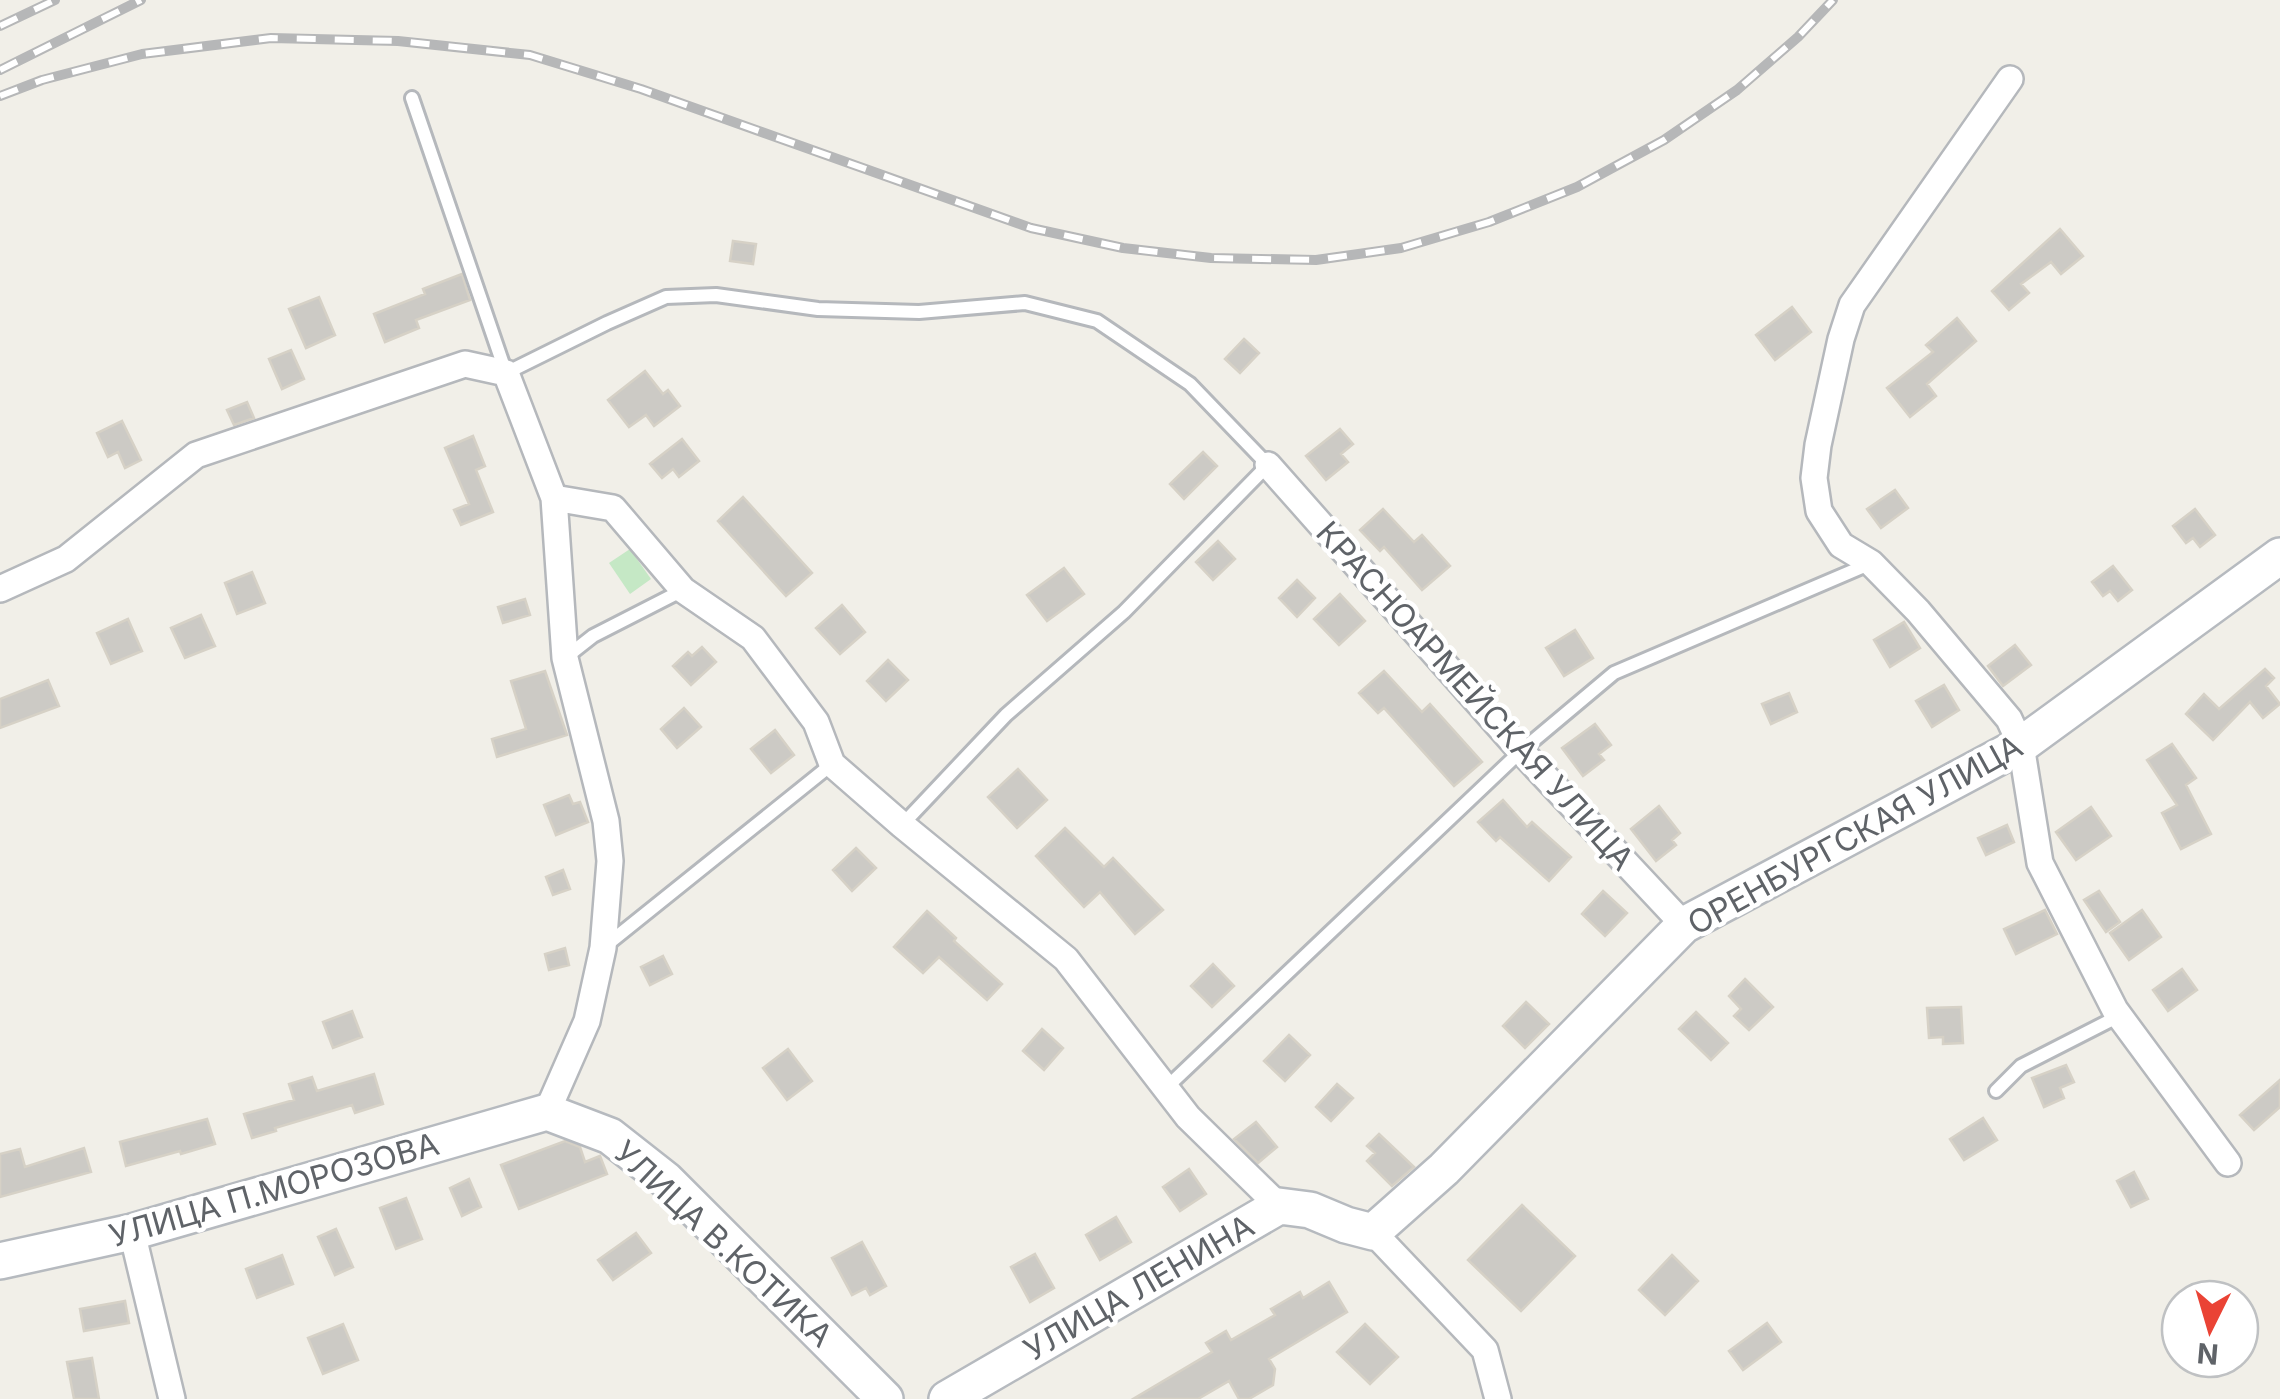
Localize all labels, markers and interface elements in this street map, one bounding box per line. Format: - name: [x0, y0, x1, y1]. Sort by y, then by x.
- street label: КРАСНОАРМЕЙСКАЯ УЛИЦА: [1308, 513, 1642, 878]
- street label: ОРЕНБУРГСКАЯ УЛИЦА: [1681, 726, 2029, 943]
- street label: УЛИЦА П.МОРОЗОВА: [105, 1124, 443, 1255]
- street label: УЛИЦА В.КОТИКА: [606, 1132, 841, 1355]
- street label: УЛИЦА ЛЕНИНА: [1017, 1206, 1261, 1369]
- north arrow: [2160, 1279, 2260, 1379]
- text: N: [2196, 1336, 2220, 1372]

